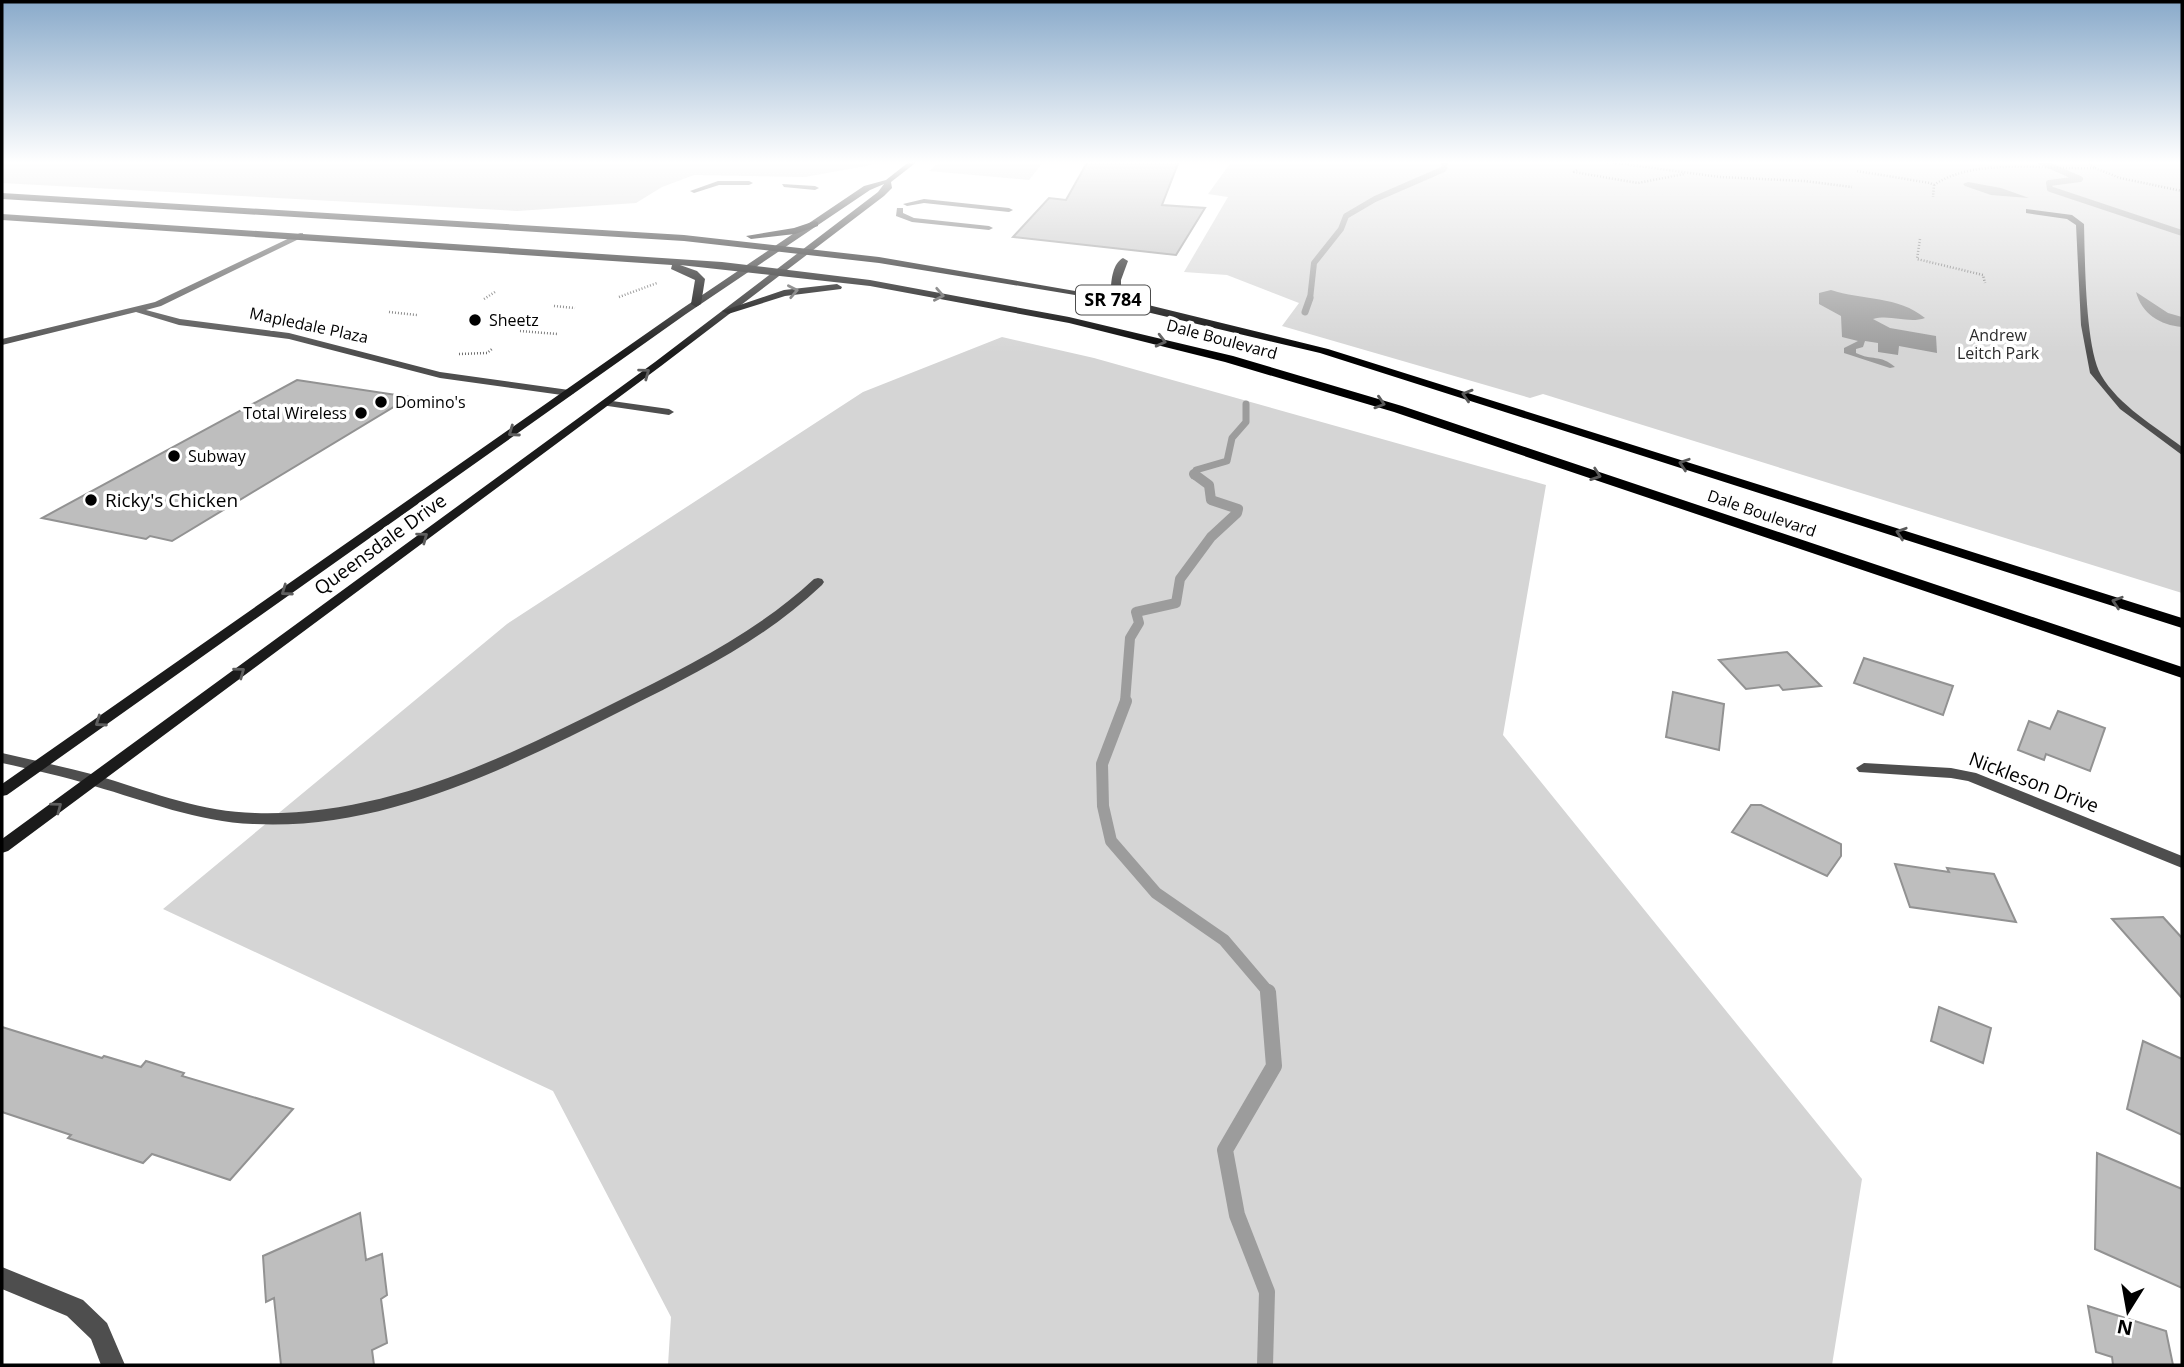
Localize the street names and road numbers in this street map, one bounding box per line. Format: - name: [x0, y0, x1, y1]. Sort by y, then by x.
- road number: SR 784: [1076, 286, 1150, 314]
- street label: Mapledale Plaza: [248, 302, 370, 348]
- street label: Dale Boulevard: [1164, 314, 1280, 364]
- street label: Dale Boulevard: [1705, 484, 1819, 542]
- street label: Queensdale Drive: [309, 487, 451, 601]
- street label: Nickleson Drive: [1965, 745, 2103, 819]

